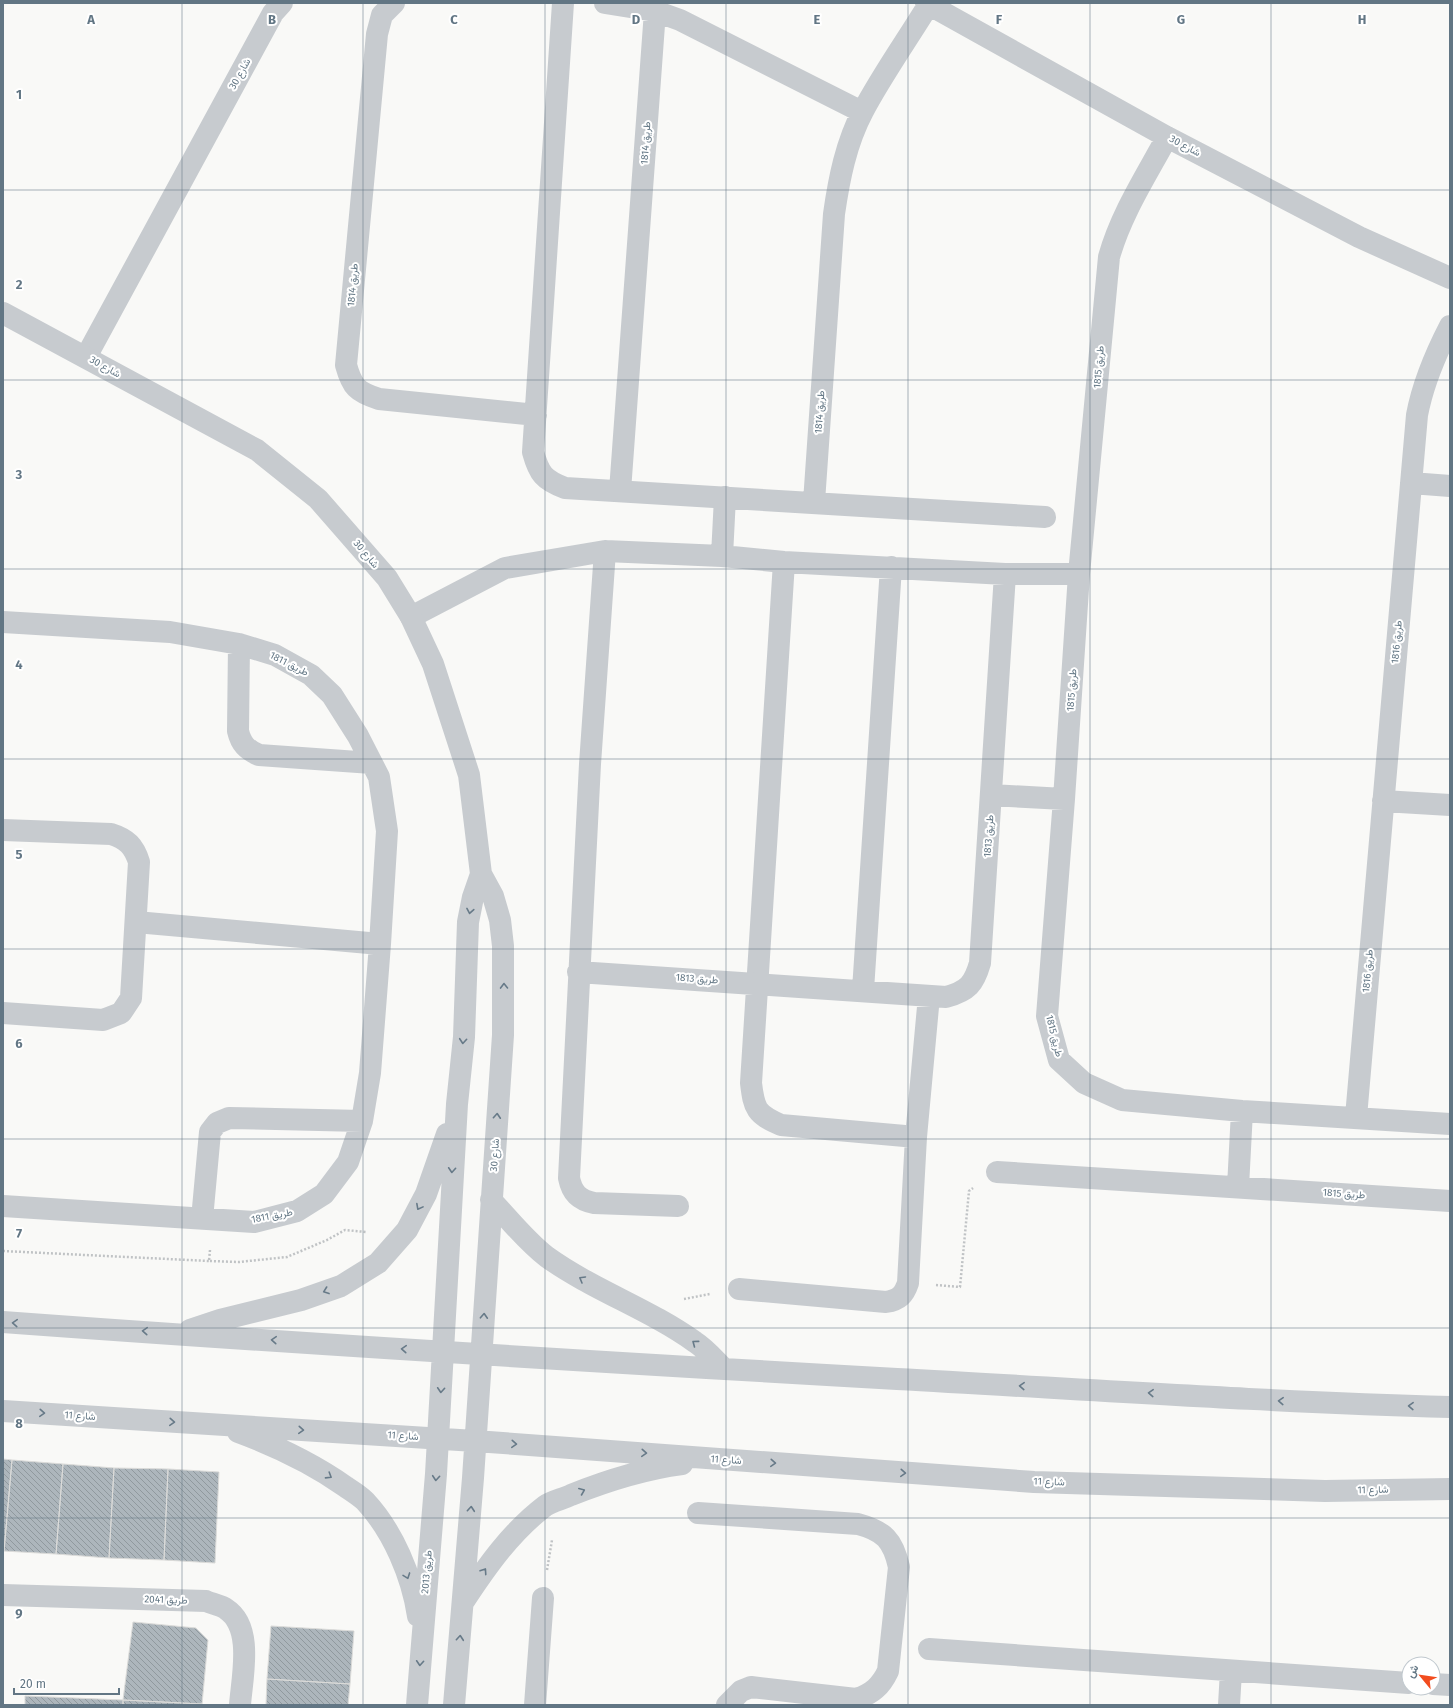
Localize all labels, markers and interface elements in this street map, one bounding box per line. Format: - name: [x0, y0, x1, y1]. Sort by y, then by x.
- text: A: [86, 12, 95, 27]
- text: B: [268, 12, 276, 27]
- text: C: [450, 12, 458, 27]
- text: D: [632, 12, 641, 27]
- text: E: [814, 12, 821, 27]
- text: F: [996, 12, 1003, 27]
- text: G: [1177, 12, 1185, 27]
- text: H: [1358, 12, 1366, 27]
- street label: شارع 30: [227, 56, 253, 91]
- text: 1: [16, 87, 22, 102]
- street label: طريق 1814: [639, 121, 654, 165]
- street label: شارع 30: [1167, 133, 1203, 159]
- street label: طريق 1814: [345, 263, 361, 307]
- text: 2: [16, 277, 23, 292]
- street label: طريق 1815: [1091, 345, 1107, 389]
- street label: شارع 30: [88, 354, 123, 380]
- street label: طريق 1814: [813, 390, 828, 434]
- text: 3: [15, 467, 23, 482]
- street label: شارع 30: [351, 537, 381, 571]
- street label: طريق 1816: [1389, 620, 1405, 664]
- street label: طريق 1811: [268, 649, 311, 679]
- text: 4: [15, 657, 23, 672]
- street label: طريق 1815: [1065, 668, 1080, 712]
- street label: طريق 1813: [982, 814, 997, 858]
- text: 5: [16, 847, 23, 862]
- one-way arrow: [467, 908, 475, 914]
- street label: طريق 1816: [1360, 949, 1376, 993]
- street label: طريق 1813: [675, 972, 719, 987]
- one-way arrow: [500, 983, 508, 989]
- street label: طريق 1815: [1043, 1014, 1065, 1059]
- text: 6: [15, 1036, 23, 1051]
- one-way arrow: [459, 1038, 468, 1044]
- one-way arrow: [493, 1113, 502, 1119]
- street label: شارع 30: [488, 1138, 502, 1172]
- one-way arrow: [448, 1167, 457, 1173]
- street label: طريق 1815: [1322, 1187, 1366, 1202]
- one-way arrow: [417, 1202, 424, 1210]
- street label: طريق 1811: [250, 1206, 294, 1226]
- text: 7: [16, 1226, 22, 1241]
- one-way arrow: [579, 1277, 586, 1284]
- one-way arrow: [323, 1287, 330, 1295]
- one-way arrow: [480, 1313, 489, 1319]
- one-way arrow: [12, 1318, 18, 1327]
- one-way arrow: [142, 1327, 148, 1336]
- one-way arrow: [271, 1335, 277, 1344]
- one-way arrow: [693, 1340, 700, 1347]
- one-way arrow: [401, 1344, 407, 1353]
- one-way arrow: [1019, 1381, 1025, 1390]
- one-way arrow: [436, 1387, 445, 1393]
- one-way arrow: [1148, 1389, 1154, 1398]
- one-way arrow: [1278, 1396, 1284, 1405]
- one-way arrow: [1408, 1402, 1414, 1410]
- one-way arrow: [39, 1409, 45, 1418]
- street label: شارع 11: [64, 1409, 96, 1423]
- text: 8: [15, 1416, 23, 1431]
- one-way arrow: [169, 1417, 175, 1426]
- one-way arrow: [298, 1425, 304, 1434]
- street label: شارع 11: [387, 1429, 419, 1443]
- one-way arrow: [511, 1439, 517, 1448]
- one-way arrow: [641, 1449, 647, 1458]
- street label: شارع 11: [710, 1453, 742, 1467]
- one-way arrow: [770, 1459, 776, 1468]
- one-way arrow: [900, 1468, 906, 1477]
- one-way arrow: [325, 1471, 332, 1478]
- one-way arrow: [431, 1475, 440, 1481]
- street label: شارع 11: [1033, 1475, 1065, 1489]
- street label: شارع 11: [1357, 1484, 1389, 1496]
- one-way arrow: [579, 1487, 586, 1495]
- one-way arrow: [466, 1506, 475, 1512]
- street label: طريق 2013: [419, 1549, 435, 1594]
- one-way arrow: [479, 1568, 487, 1575]
- one-way arrow: [402, 1572, 410, 1579]
- street label: طريق 2041: [144, 1593, 188, 1607]
- text: 9: [15, 1606, 23, 1621]
- one-way arrow: [455, 1635, 464, 1641]
- north arrow: [1401, 1656, 1441, 1696]
- one-way arrow: [415, 1660, 424, 1666]
- text: ش: [1404, 1662, 1422, 1680]
- scale bar: [14, 1670, 119, 1696]
- text: 20 m: [20, 1677, 46, 1691]

